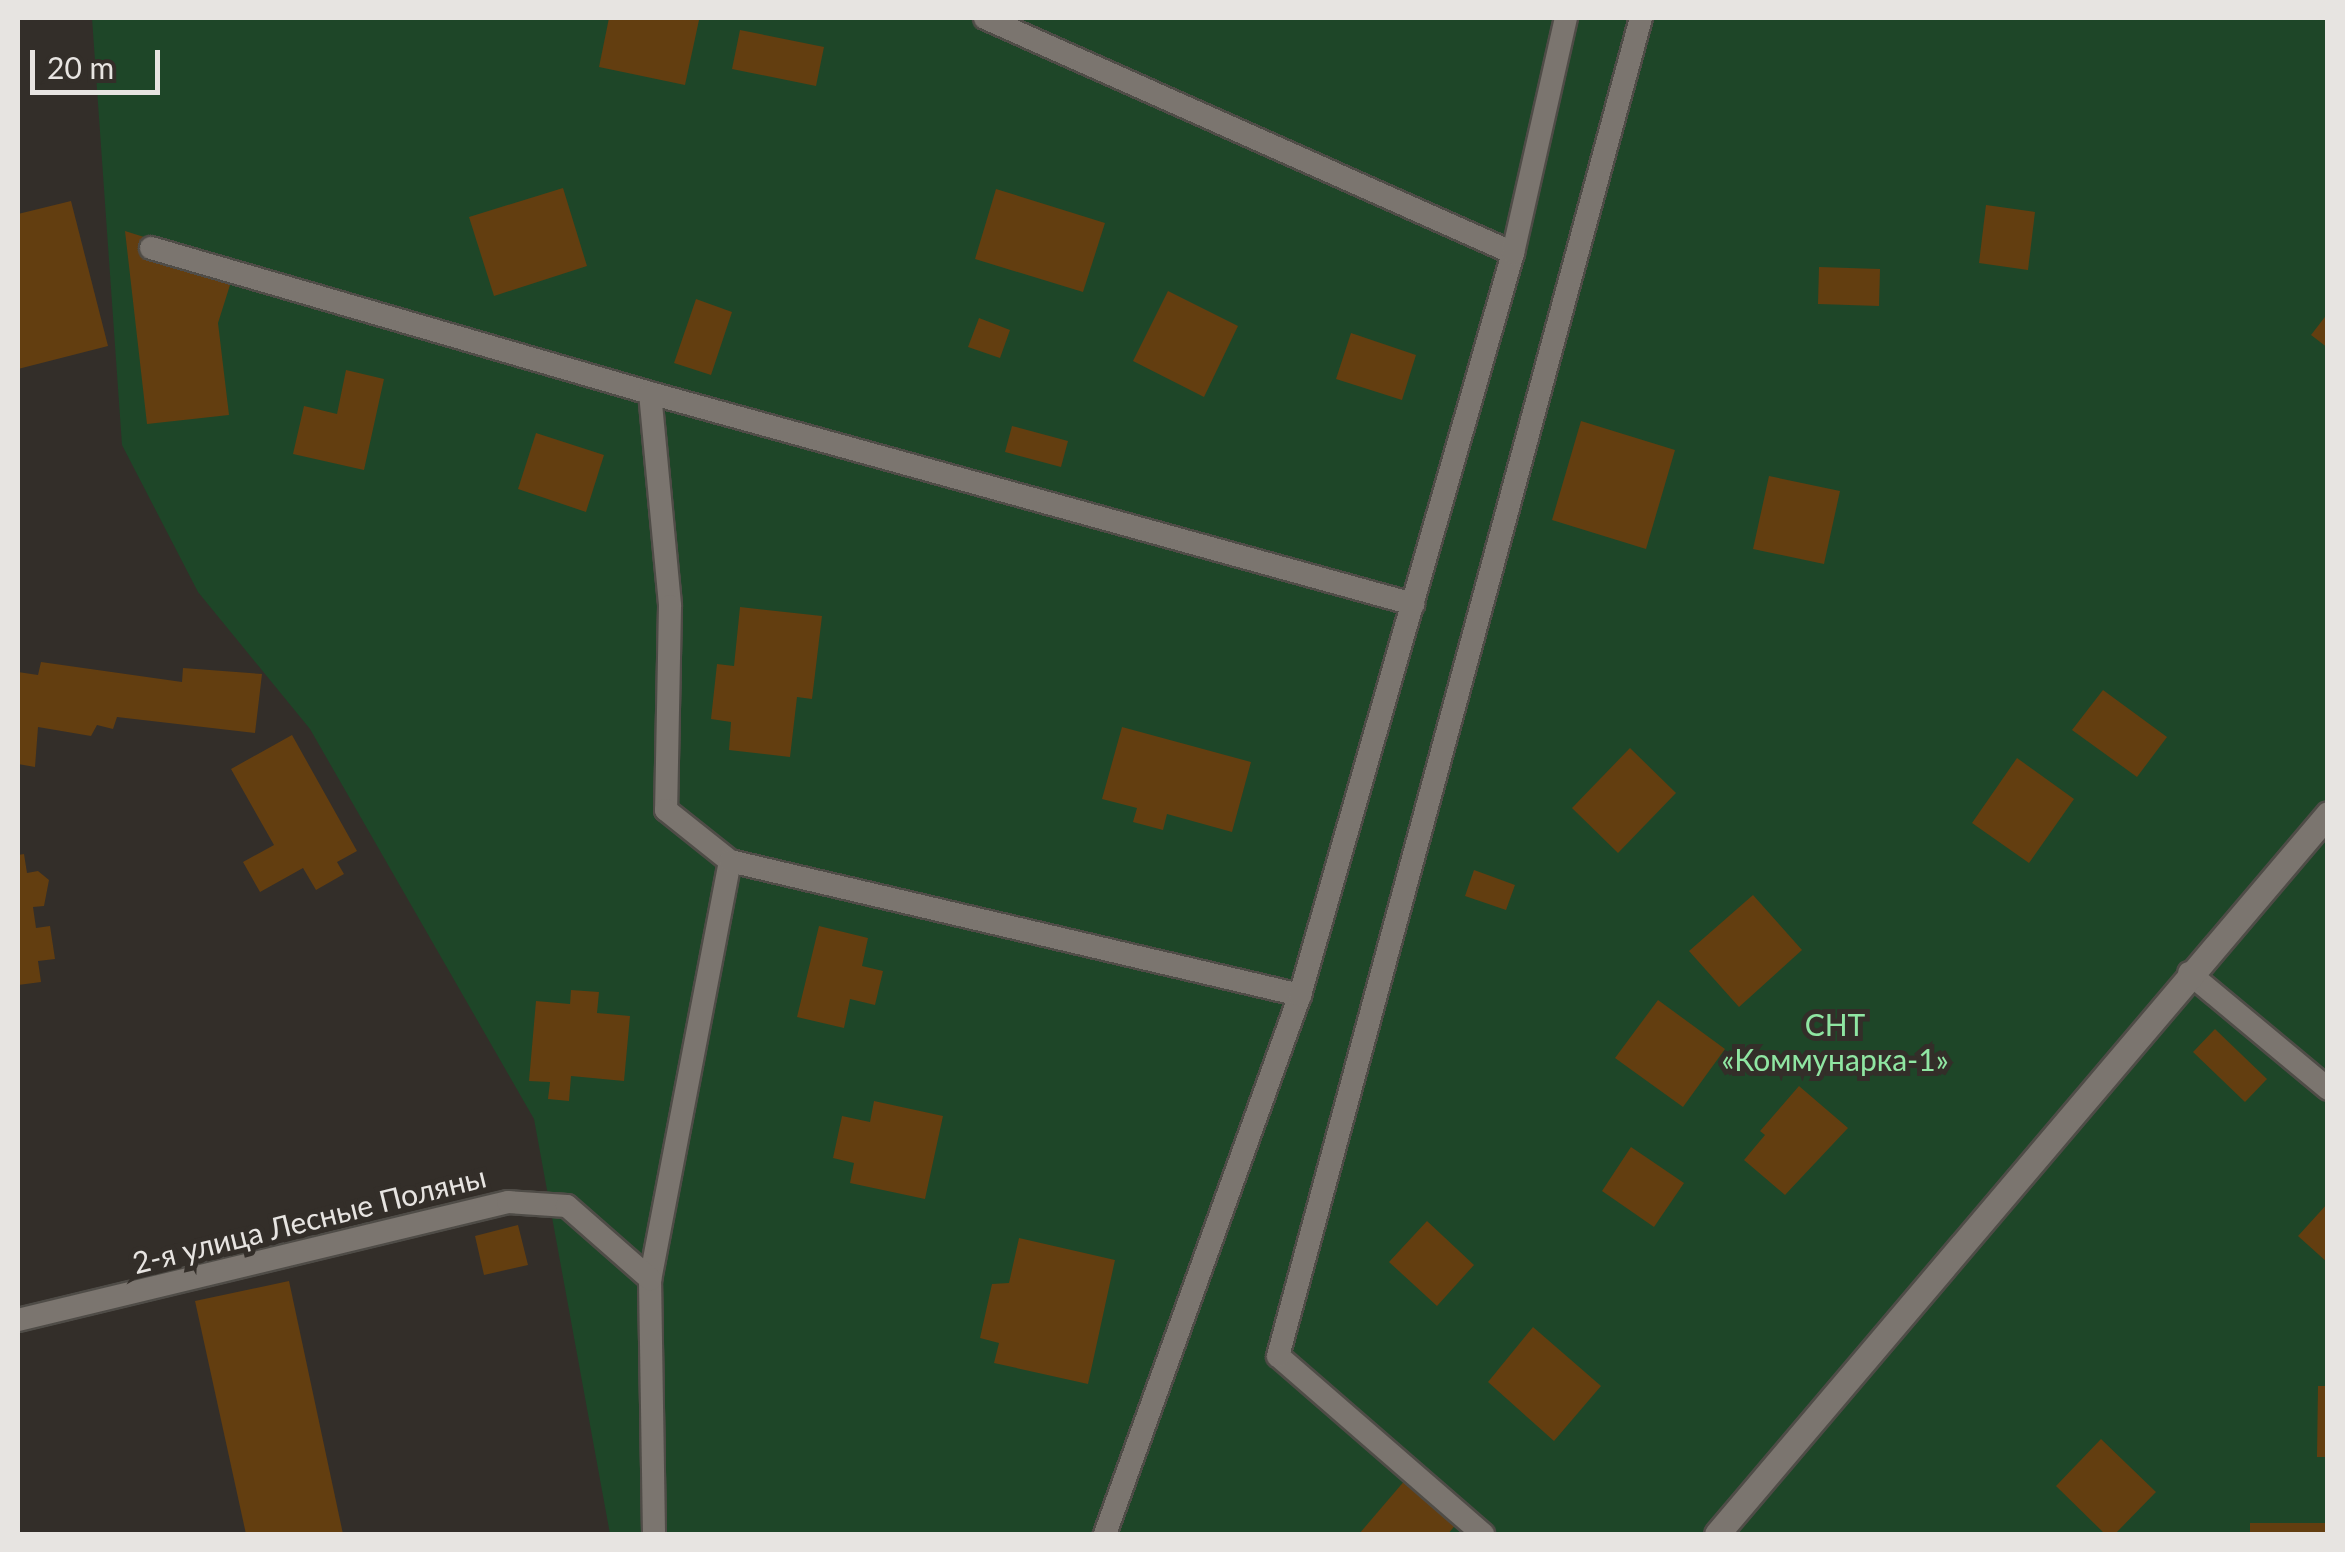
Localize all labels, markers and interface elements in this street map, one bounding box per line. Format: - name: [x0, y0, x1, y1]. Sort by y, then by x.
- scale bar: [35, 30, 165, 92]
- text: 20 m: [47, 49, 114, 85]
- park label: СНТ «Коммунарка-1»: [1721, 1006, 1949, 1076]
- street label: 2-я улица Лесные Поляны: [128, 1158, 490, 1280]

